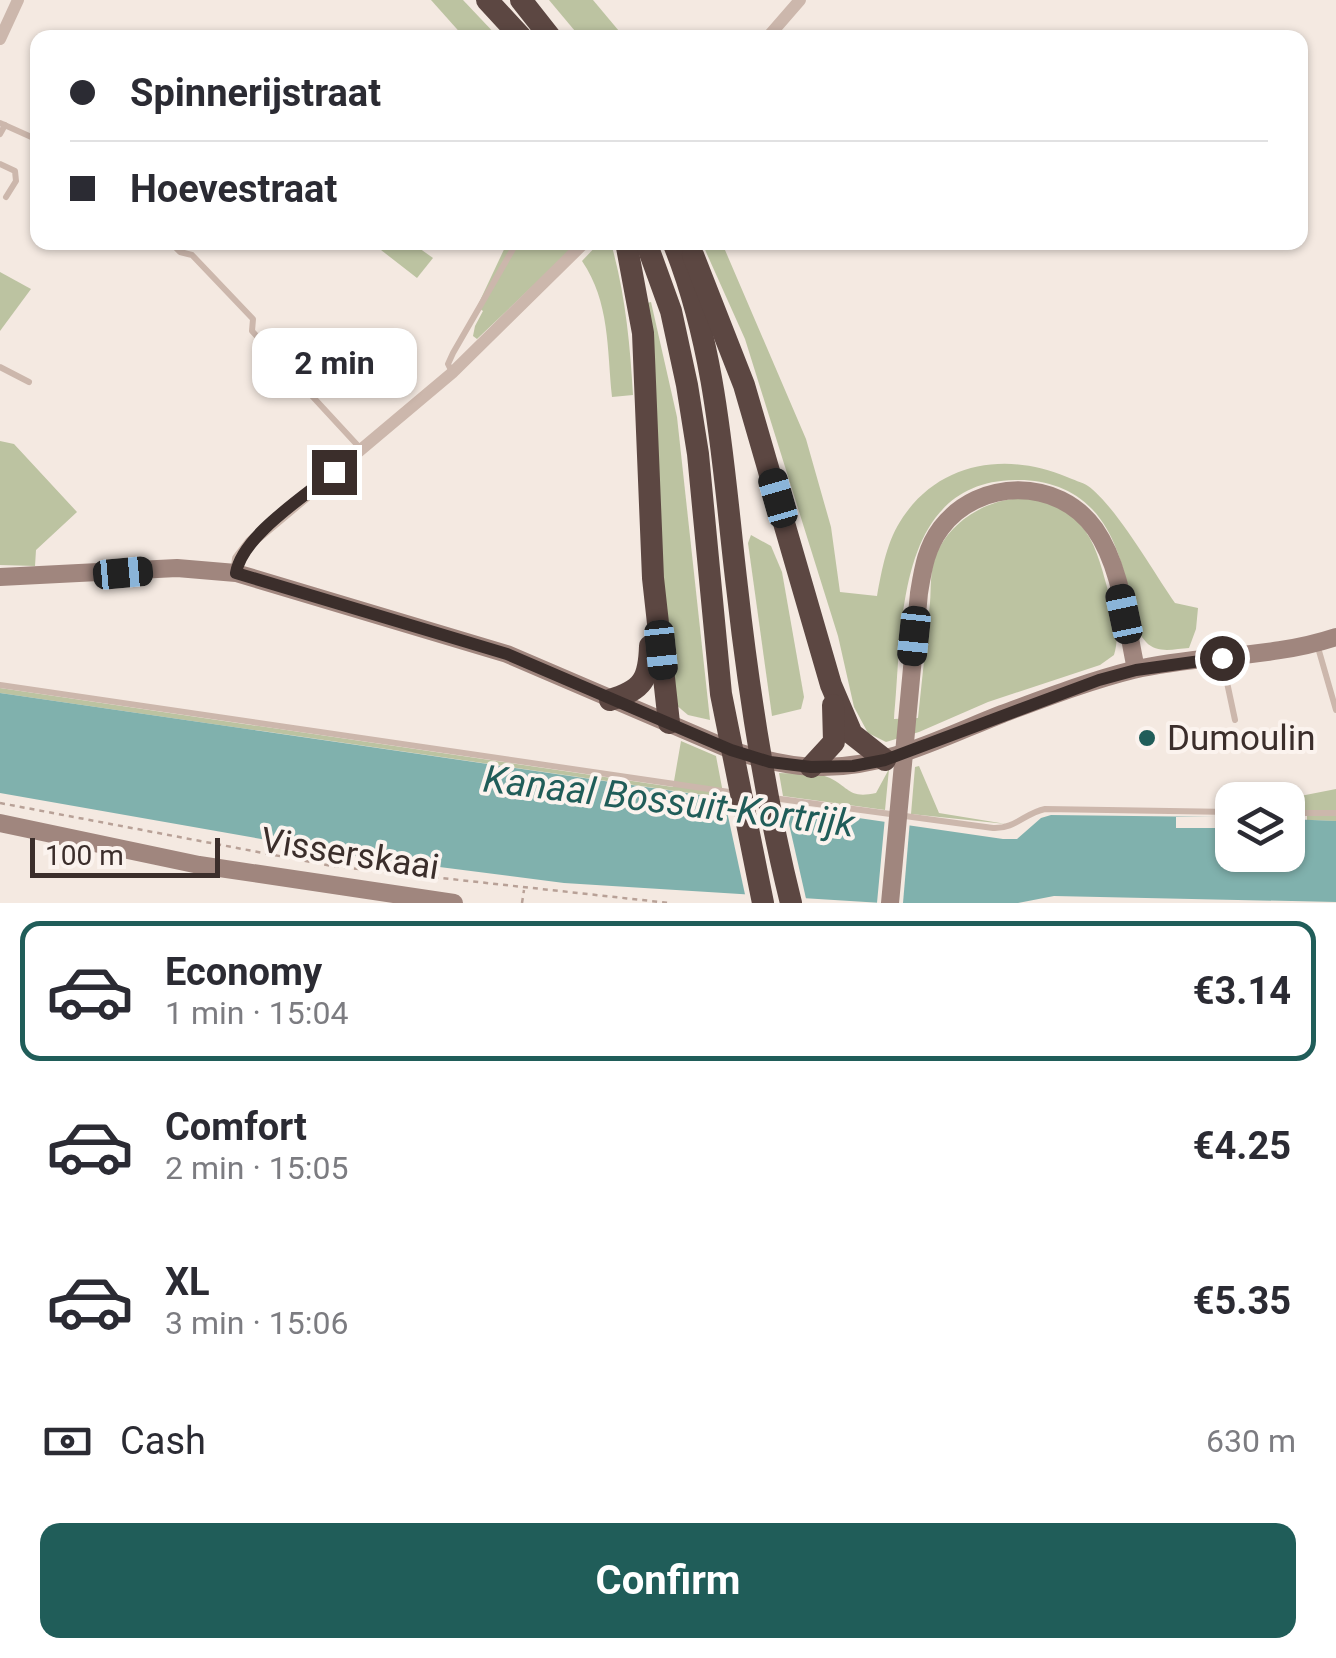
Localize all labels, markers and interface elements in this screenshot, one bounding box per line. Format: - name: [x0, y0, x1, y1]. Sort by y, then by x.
- text: Spinnerijstraat: [130, 71, 381, 115]
- text: Hoevestraat: [130, 167, 337, 211]
- callout: 2 min: [252, 327, 416, 397]
- text: 2 min: [294, 344, 375, 382]
- route end: [312, 450, 357, 495]
- car: [755, 465, 801, 531]
- car: [92, 555, 154, 591]
- car: [1103, 582, 1145, 646]
- car: [896, 605, 932, 667]
- car: [643, 619, 679, 681]
- route start: [1200, 636, 1245, 681]
- place label: Dumoulin: [1167, 718, 1316, 759]
- marker: Dumoulin: [1136, 727, 1158, 749]
- water label: Kanaal Bossuit-Kortrijk: [481, 756, 858, 846]
- map controls: [1215, 782, 1305, 872]
- button: layers: [1215, 782, 1305, 872]
- street label: Visserskaai: [258, 820, 442, 888]
- scale bar: [30, 833, 220, 878]
- text: 100 m: [45, 839, 124, 872]
- icon: car: [45, 946, 135, 1036]
- text: Economy: [165, 950, 322, 994]
- text: €3.14: [1193, 969, 1291, 1013]
- text: 1 min · 15:04: [165, 994, 348, 1032]
- icon: car: [45, 1101, 135, 1191]
- text: Comfort: [165, 1105, 307, 1149]
- text: €4.25: [1193, 1124, 1291, 1168]
- text: 2 min · 15:05: [165, 1149, 348, 1187]
- icon: car: [45, 1256, 135, 1346]
- text: XL: [165, 1260, 210, 1304]
- text: €5.35: [1193, 1279, 1291, 1323]
- text: 3 min · 15:06: [165, 1304, 348, 1342]
- icon: cash: [40, 1414, 95, 1469]
- text: Cash: [120, 1419, 206, 1463]
- text: 630 m: [1206, 1422, 1296, 1460]
- button: Confirm: [40, 1523, 1296, 1638]

